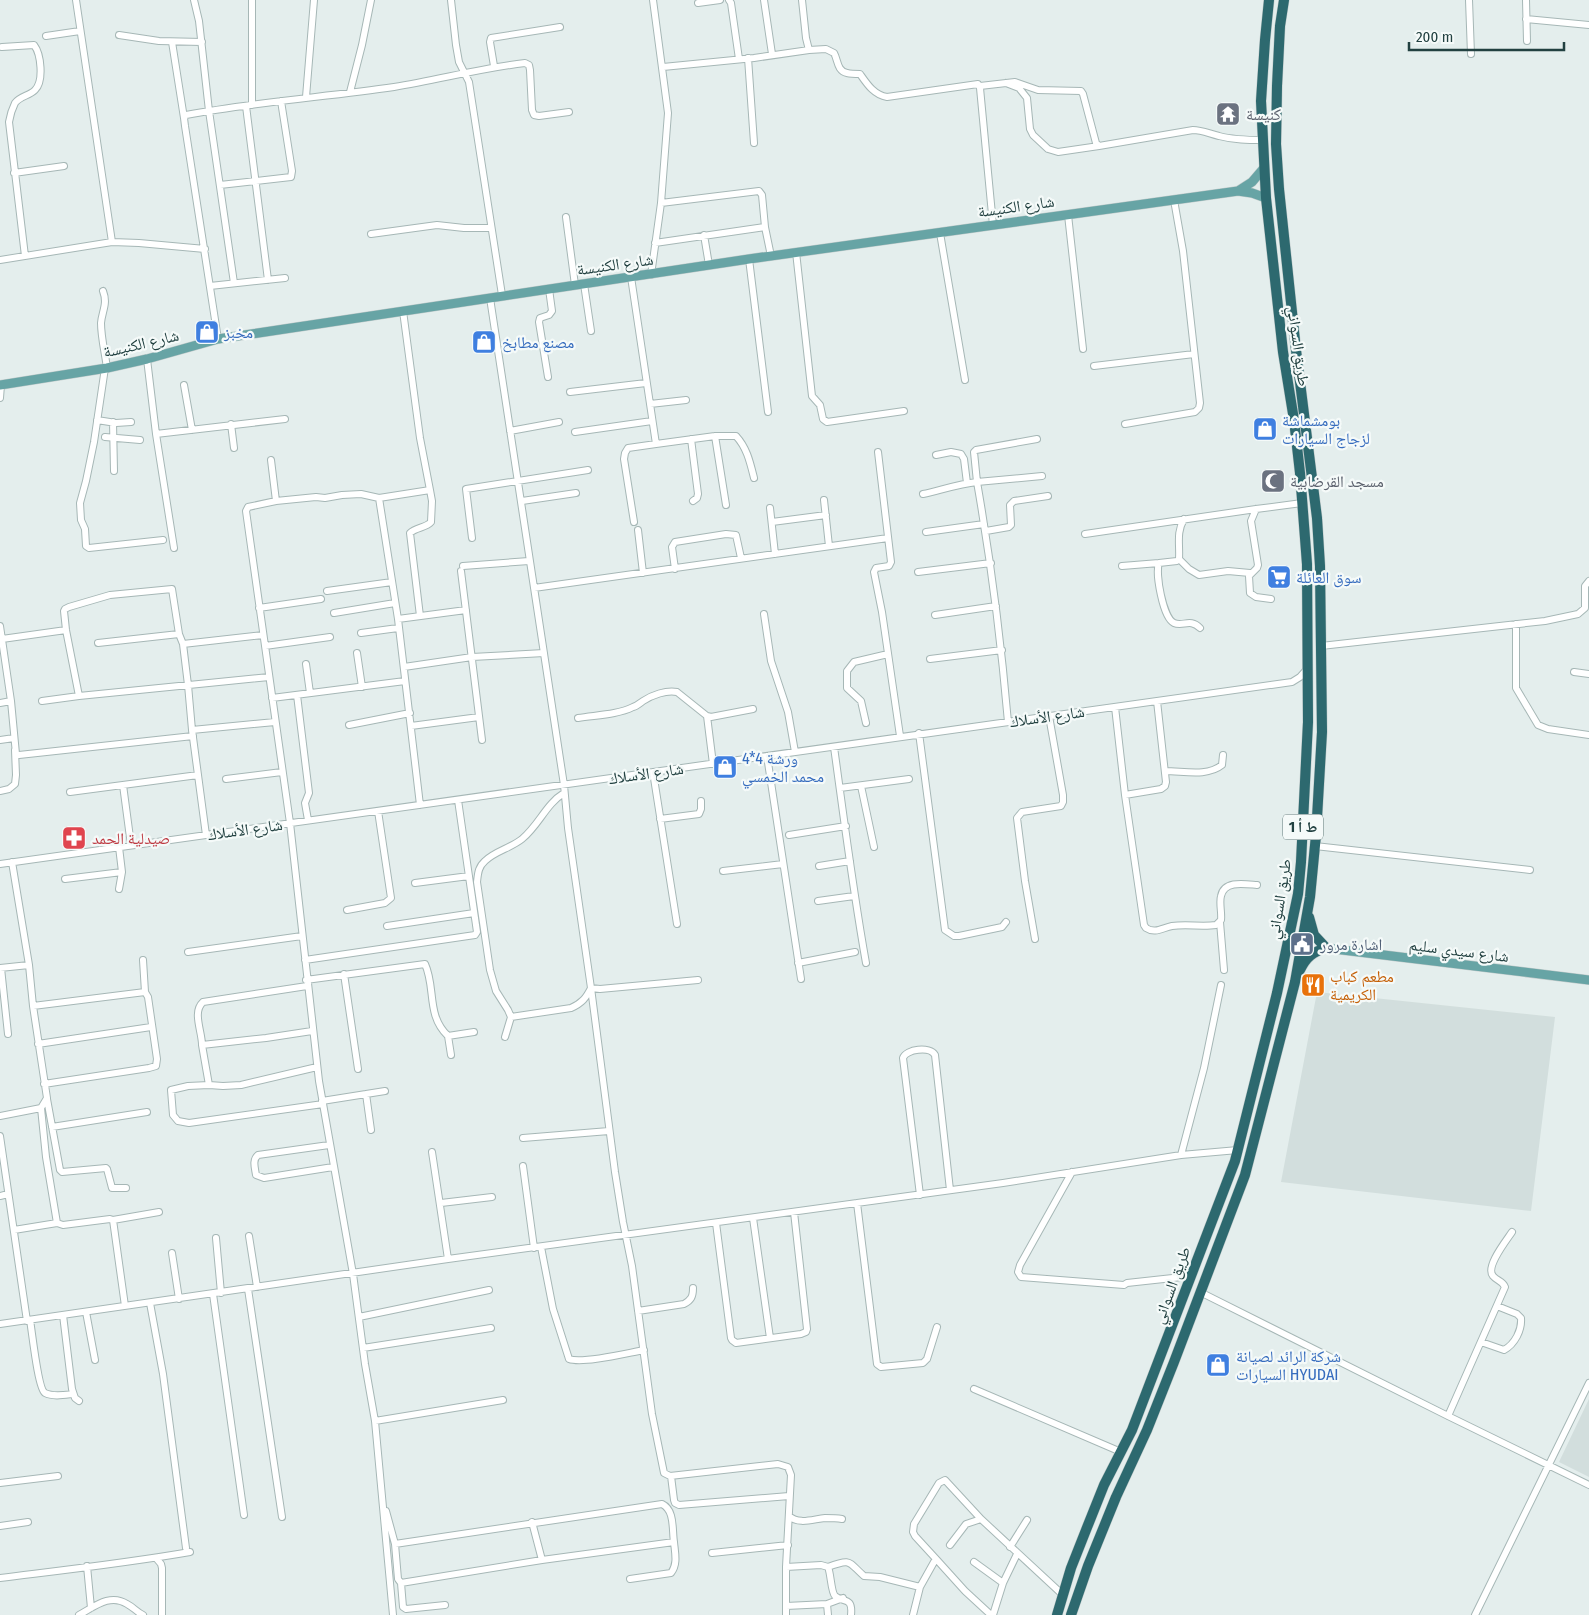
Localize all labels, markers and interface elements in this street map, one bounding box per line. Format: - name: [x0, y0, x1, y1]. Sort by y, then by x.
- scale bar: [1409, 20, 1564, 52]
- text: 200 m: [1416, 28, 1453, 46]
- temple icon: كنيسة: [1215, 101, 1241, 127]
- place label: كنيسة: [1246, 105, 1281, 124]
- street label: شارع الكنيسة: [977, 192, 1056, 222]
- street label: شارع الكنيسة: [576, 250, 655, 280]
- street label: طريق السواني: [1280, 305, 1314, 388]
- shop icon: مخبز: [194, 319, 220, 345]
- place label: مخبز: [223, 323, 253, 342]
- street label: شارع الكنيسة: [101, 326, 181, 362]
- shop icon: مصنع مطابخ: [471, 329, 497, 355]
- place label: مصنع مطابخ: [502, 333, 574, 353]
- place label: بومشماشة لزجاج السيارات: [1282, 411, 1370, 449]
- shop icon: بومشماشة لزجاج السيارات: [1252, 416, 1278, 442]
- mosque icon: مسجد القرضابية: [1260, 468, 1286, 494]
- place label: مسجد القرضابية: [1290, 472, 1384, 491]
- supermarket icon: سوق العائلة: [1266, 564, 1292, 590]
- place label: سوق العائلة: [1296, 568, 1362, 588]
- street label: شارع الأسلاك: [1008, 702, 1086, 732]
- place label: 4*4 ورشة محمد الخمسي: [742, 749, 824, 789]
- shop icon: 4*4 ورشة محمد الخمسي: [712, 754, 738, 780]
- street label: شارع الأسلاك: [607, 759, 685, 789]
- road number: ط أ 1: [1283, 814, 1323, 840]
- street label: شارع الأسلاك: [206, 815, 284, 845]
- pharmacy icon: صيدلية الحمد: [61, 825, 87, 851]
- place label: صيدلية الحمد: [92, 829, 170, 848]
- street label: طريق السواني: [1264, 858, 1298, 941]
- public building icon: اشارة مرور: [1289, 931, 1315, 957]
- place label: اشارة مرور: [1319, 935, 1382, 954]
- street label: شارع سيدي سليم: [1408, 935, 1510, 969]
- place label: مطعم كباب الكريمية: [1330, 967, 1394, 1004]
- restaurant icon: مطعم كباب الكريمية: [1300, 972, 1326, 998]
- street label: طريق السواني: [1149, 1244, 1197, 1328]
- place label: شركة الرائد لصيانة السيارات HYUDAI: [1236, 1347, 1341, 1384]
- shop icon: شركة الرائد لصيانة السيارات HYUDAI: [1205, 1352, 1231, 1378]

